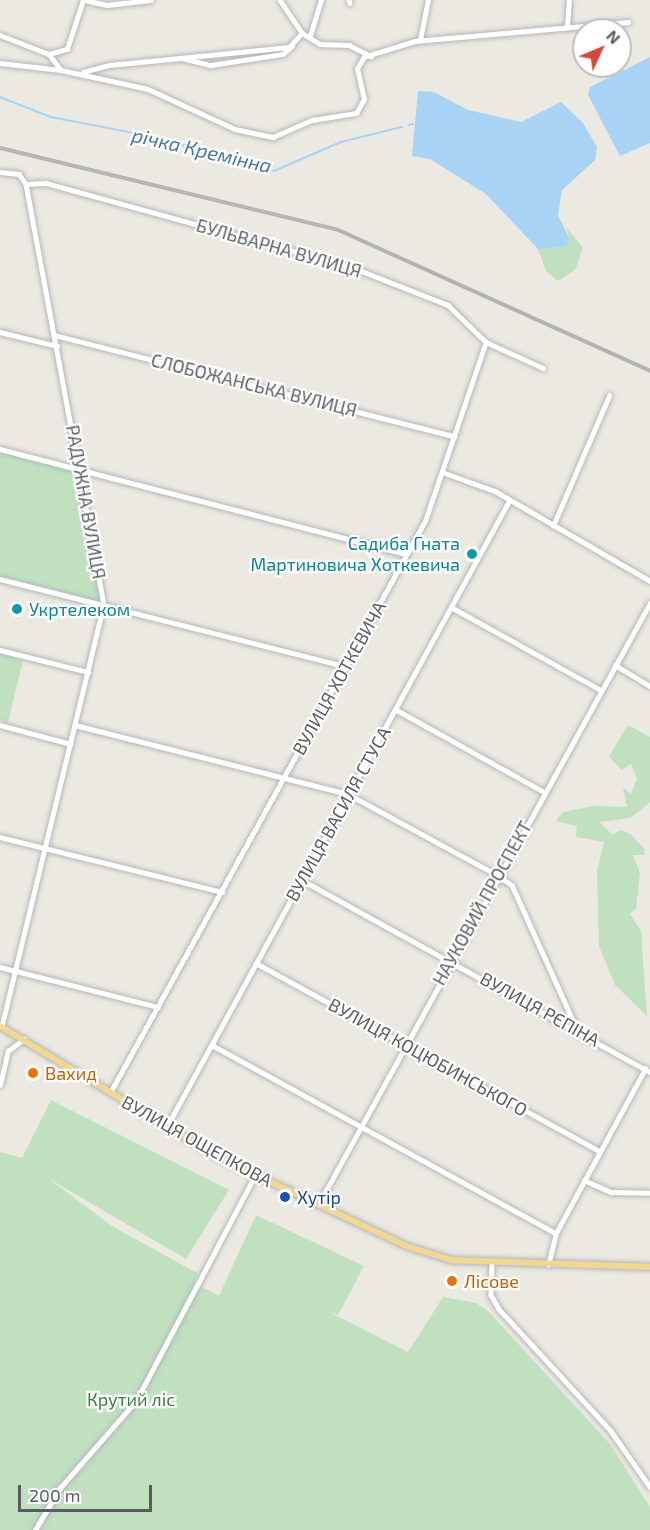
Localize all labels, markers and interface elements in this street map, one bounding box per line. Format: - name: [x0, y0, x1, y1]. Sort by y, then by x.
- north arrow: [572, 18, 632, 78]
- text: N: [603, 26, 625, 47]
- water label: річка Кремінна: [130, 122, 274, 178]
- street label: БУЛЬВАРНА ВУЛИЦЯ: [194, 214, 364, 282]
- street label: СЛОБОЖАНСЬКА ВУЛИЦЯ: [149, 349, 359, 421]
- street label: РАДУЖНА ВУЛИЦЯ: [62, 423, 110, 581]
- place label: Садиба Гната Мартиновича Хоткевича: [250, 533, 460, 576]
- marker: Садиба Гната Мартиновича Хоткевича: [465, 547, 479, 561]
- place label: Укртелеком: [29, 598, 130, 620]
- street label: ВУЛИЦЯ ХОТКЕВИЧА: [288, 598, 390, 758]
- marker: Укртелеком: [10, 602, 24, 616]
- street label: ВУЛИЦЯ ВАСИЛЯ СТУСА: [281, 723, 395, 905]
- street label: НАУКОВИЙ ПРОСПЕКТ: [428, 817, 536, 989]
- street label: ВУЛИЦЯ РЄПІНА: [477, 967, 603, 1051]
- street label: ВУЛИЦЯ КОЦЮБИНСЬКОГО: [325, 993, 531, 1121]
- place label: Вахид: [45, 1062, 97, 1084]
- marker: Вахид: [26, 1066, 40, 1080]
- street label: ВУЛИЦЯ ОЩЕПКОВА: [118, 1091, 276, 1191]
- place label: Хутір: [297, 1186, 341, 1208]
- marker: Хутір: [278, 1190, 292, 1204]
- place label: Лісове: [464, 1270, 519, 1292]
- marker: Лісове: [445, 1274, 459, 1288]
- park label: Крутий ліс: [87, 1388, 175, 1410]
- scale bar: [21, 1473, 154, 1511]
- text: 200 m: [29, 1484, 81, 1506]

